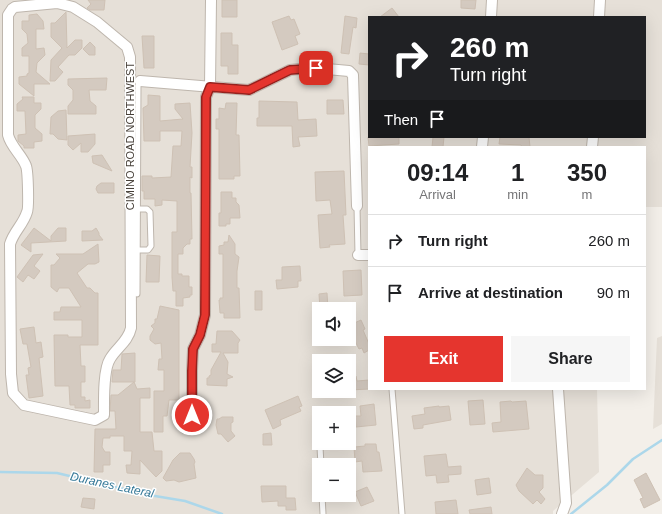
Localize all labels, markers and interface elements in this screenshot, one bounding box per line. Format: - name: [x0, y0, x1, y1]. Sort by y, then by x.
- icon: right: [384, 32, 436, 84]
- text: 260 m: [450, 32, 529, 63]
- pin: [299, 51, 333, 85]
- icon: arrive: [305, 57, 327, 79]
- street label: CIMINO ROAD NORTHWEST: [124, 62, 136, 210]
- text: Turn right: [450, 65, 526, 85]
- icon: arrive: [426, 108, 448, 130]
- text: Then: [384, 111, 418, 128]
- text: 09:14: [407, 159, 468, 186]
- text: 1: [511, 159, 524, 186]
- text: 350: [567, 159, 607, 186]
- text: Arrival: [419, 187, 456, 202]
- text: min: [507, 187, 528, 202]
- text: m: [582, 187, 592, 202]
- icon: right: [384, 230, 406, 252]
- text: Turn right: [418, 232, 488, 249]
- text: 260 m: [588, 232, 630, 249]
- icon: arrive: [384, 282, 406, 304]
- text: Arrive at destination: [418, 284, 563, 301]
- text: 90 m: [597, 284, 630, 301]
- map controls: [312, 302, 356, 502]
- button: sound: [312, 302, 356, 346]
- button: Exit: [384, 336, 503, 382]
- button: Share: [511, 336, 630, 382]
- button: layers: [312, 354, 356, 398]
- position arrow: [171, 394, 213, 436]
- button: +: [312, 406, 356, 450]
- button: −: [312, 458, 356, 502]
- water label: Duranes Lateral: [69, 469, 156, 501]

